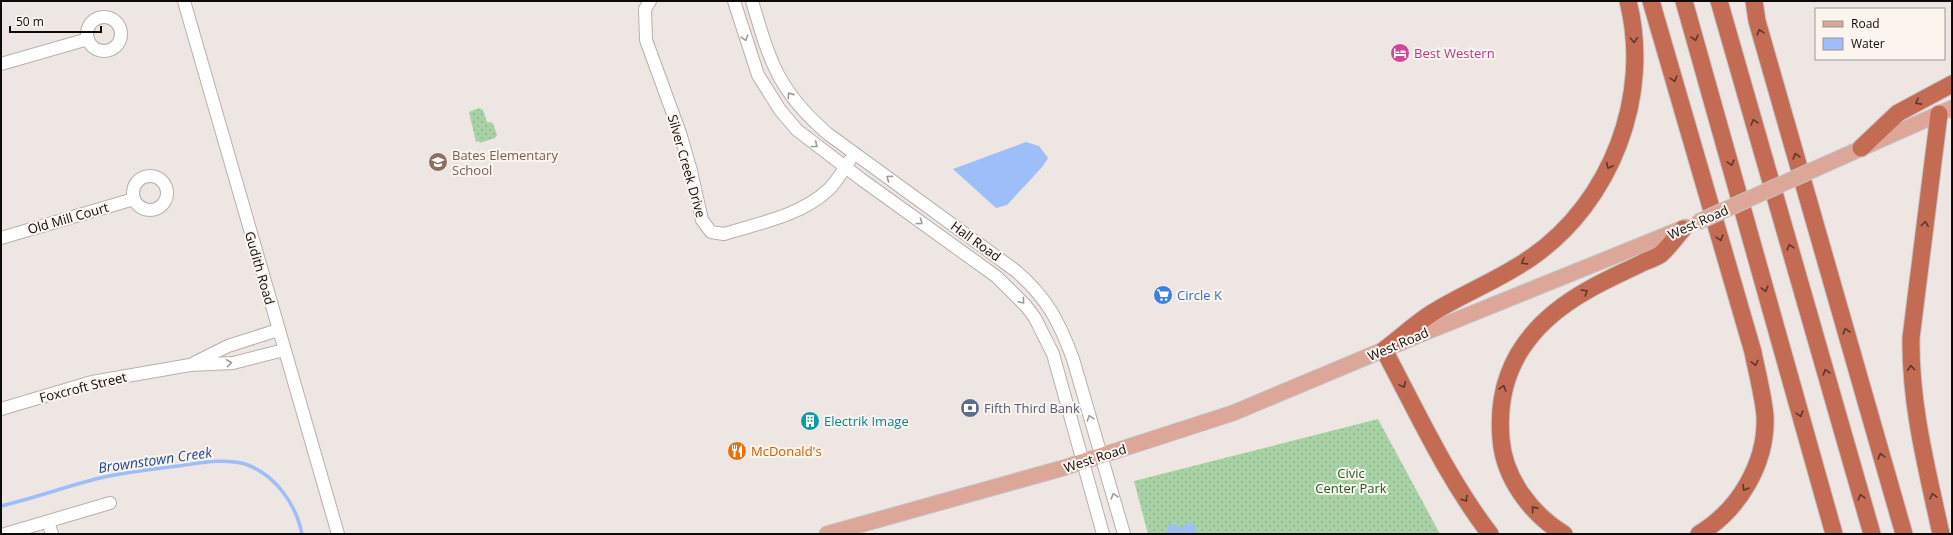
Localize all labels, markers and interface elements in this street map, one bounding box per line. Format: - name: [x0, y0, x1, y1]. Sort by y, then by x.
- scale bar: [10, 8, 101, 34]
- legend: [1815, 8, 1945, 60]
- text: 50 m: [16, 13, 44, 30]
- text: Road: [1851, 15, 1880, 32]
- one-way arrow: [1756, 28, 1765, 35]
- one-way arrow: [740, 35, 749, 42]
- one-way arrow: [1690, 35, 1699, 42]
- text: Water: [1851, 35, 1885, 52]
- one-way arrow: [1629, 37, 1638, 43]
- hotel icon: Best Western: [1389, 42, 1411, 64]
- place label: Best Western: [1414, 44, 1495, 62]
- one-way arrow: [1669, 75, 1678, 82]
- one-way arrow: [788, 92, 795, 99]
- one-way arrow: [1915, 98, 1922, 105]
- street label: Silver Creek Drive: [664, 112, 710, 220]
- one-way arrow: [1750, 118, 1759, 125]
- one-way arrow: [811, 140, 818, 147]
- place label: Bates Elementary School: [452, 146, 558, 179]
- school or university icon: Bates Elementary School: [427, 151, 449, 173]
- one-way arrow: [1792, 153, 1801, 160]
- one-way arrow: [1726, 160, 1735, 167]
- one-way arrow: [1607, 162, 1614, 169]
- one-way arrow: [886, 175, 893, 183]
- street label: Old Mill Court: [25, 198, 111, 238]
- street label: West Road: [1665, 201, 1731, 243]
- one-way arrow: [916, 217, 923, 225]
- street label: Hall Road: [947, 217, 1005, 265]
- one-way arrow: [1920, 221, 1929, 227]
- street label: Gudith Road: [241, 229, 279, 307]
- one-way arrow: [1716, 234, 1724, 241]
- one-way arrow: [1786, 243, 1795, 250]
- one-way arrow: [1522, 257, 1529, 264]
- supermarket icon: Circle K: [1152, 284, 1174, 306]
- one-way arrow: [1760, 285, 1769, 292]
- place label: Circle K: [1177, 286, 1222, 304]
- one-way arrow: [1581, 289, 1588, 297]
- one-way arrow: [1018, 297, 1025, 304]
- street label: West Road: [1365, 323, 1431, 365]
- one-way arrow: [1842, 328, 1851, 335]
- one-way arrow: [225, 358, 232, 367]
- one-way arrow: [1751, 360, 1759, 366]
- one-way arrow: [1906, 365, 1915, 371]
- street label: Foxcroft Street: [37, 367, 129, 407]
- one-way arrow: [1822, 368, 1831, 375]
- one-way arrow: [1398, 381, 1405, 388]
- one-way arrow: [1498, 385, 1507, 392]
- bank icon: Fifth Third Bank: [959, 397, 981, 419]
- place label: Fifth Third Bank: [984, 399, 1080, 417]
- building icon: Electrik Image: [799, 410, 821, 432]
- one-way arrow: [1795, 410, 1804, 417]
- place label: Electrik Image: [824, 412, 909, 430]
- one-way arrow: [1087, 415, 1095, 422]
- street label: West Road: [1062, 439, 1128, 477]
- restaurant icon: McDonald's: [726, 440, 748, 462]
- water label: Brownstown Creek: [97, 442, 214, 477]
- place label: McDonald's: [751, 442, 822, 460]
- one-way arrow: [1877, 453, 1886, 460]
- park label: Civic Center Park: [1315, 464, 1387, 497]
- one-way arrow: [1743, 484, 1750, 491]
- one-way arrow: [1110, 493, 1119, 500]
- one-way arrow: [1858, 493, 1866, 500]
- one-way arrow: [1929, 493, 1937, 499]
- one-way arrow: [1460, 495, 1468, 502]
- one-way arrow: [1531, 506, 1539, 514]

